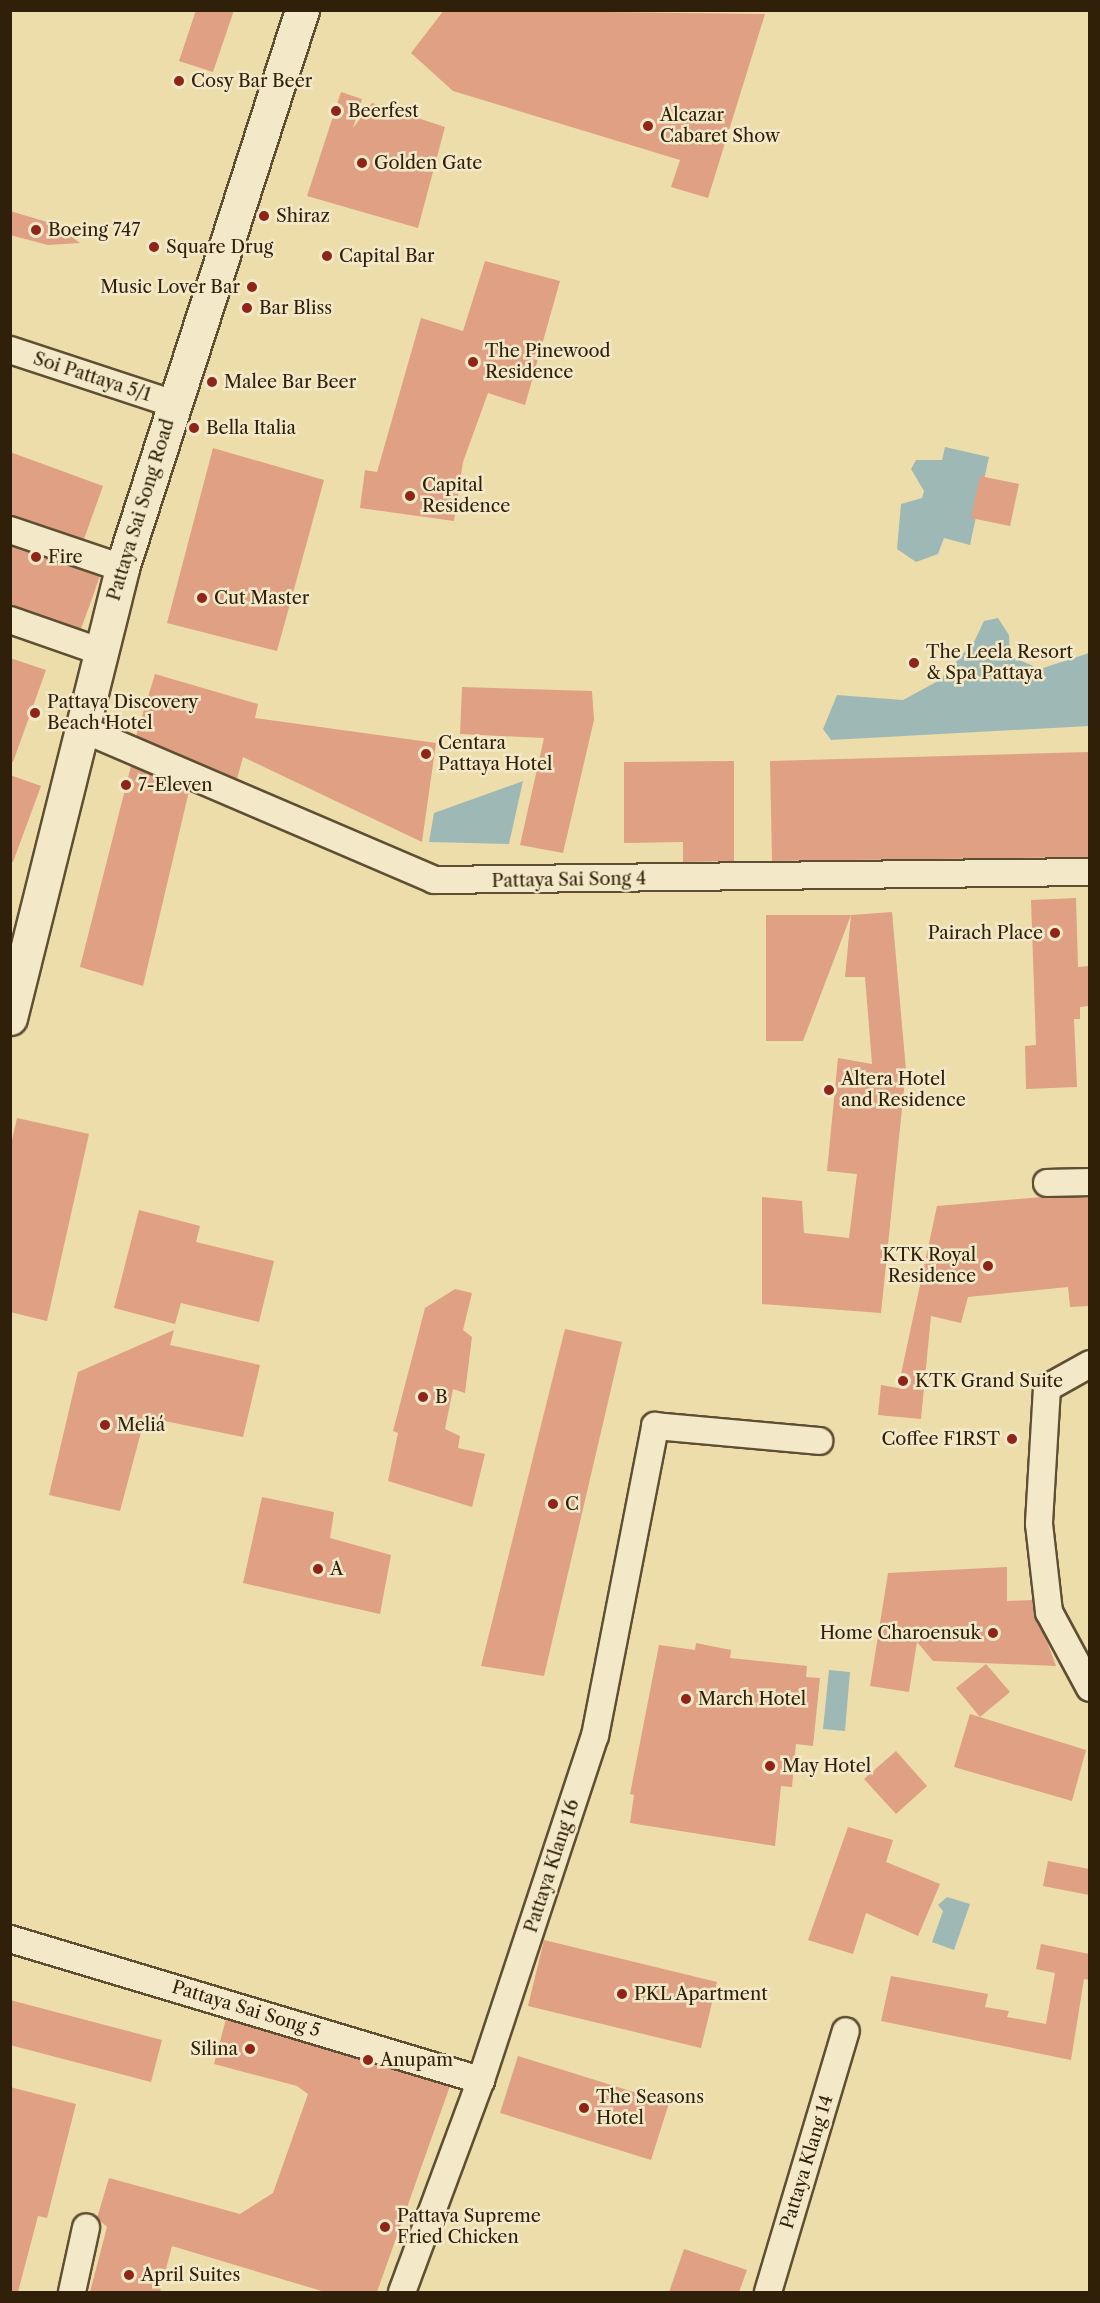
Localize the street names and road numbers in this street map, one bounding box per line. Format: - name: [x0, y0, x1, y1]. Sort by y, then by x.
- street label: Soi Pattaya 5/1: [30, 348, 154, 406]
- street label: Pattaya Sai Song Road: [103, 416, 179, 604]
- street label: Pattaya Sai Song 4: [491, 868, 647, 892]
- street label: Pattaya Klang 16: [520, 1796, 584, 1936]
- street label: Pattaya Sai Song 5: [169, 1976, 323, 2042]
- street label: Pattaya Klang 14: [776, 2092, 838, 2232]

